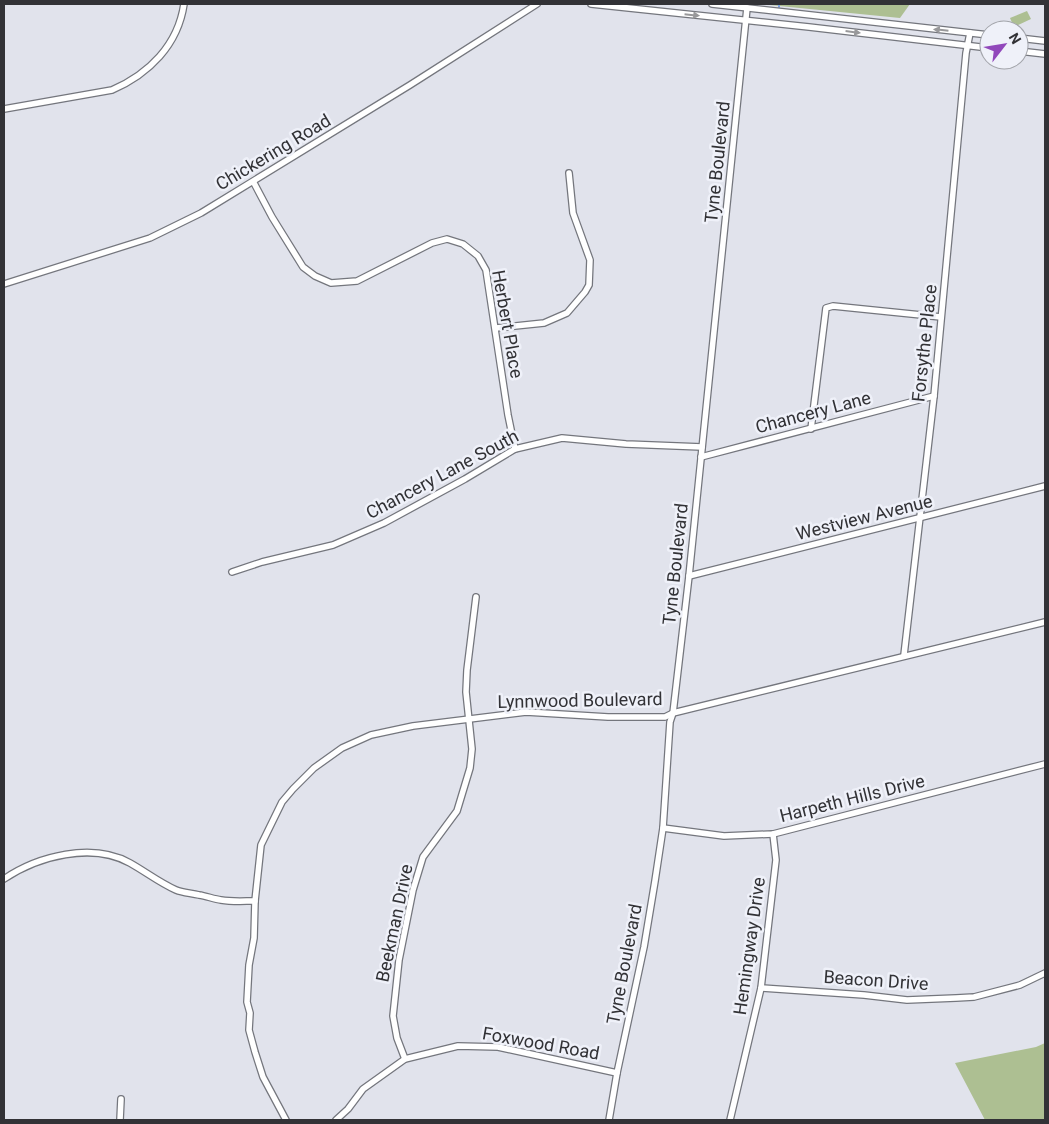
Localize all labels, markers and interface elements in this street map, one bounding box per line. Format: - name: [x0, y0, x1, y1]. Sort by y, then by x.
- one-way arrow: [684, 11, 700, 19]
- north arrow: [979, 20, 1029, 70]
- one-way arrow: [932, 26, 948, 34]
- one-way arrow: [846, 28, 862, 36]
- text: N: [1006, 30, 1025, 47]
- street label: Tyne Boulevard: [700, 100, 734, 224]
- street label: Chickering Road: [212, 109, 334, 195]
- street label: Herbert Place: [488, 268, 528, 380]
- street label: Forsythe Place: [907, 283, 941, 403]
- street label: Chancery Lane: [753, 387, 873, 437]
- street label: Chancery Lane South: [362, 425, 522, 523]
- street label: Westview Avenue: [794, 490, 934, 544]
- street label: Tyne Boulevard: [658, 502, 692, 626]
- street label: Lynnwood Boulevard: [497, 688, 663, 712]
- street label: Harpeth Hills Drive: [777, 770, 927, 826]
- street label: Beekman Drive: [371, 862, 417, 984]
- street label: Hemingway Drive: [729, 876, 769, 1016]
- street label: Tyne Boulevard: [602, 902, 646, 1026]
- street label: Beacon Drive: [823, 966, 929, 994]
- street label: Foxwood Road: [481, 1022, 601, 1064]

